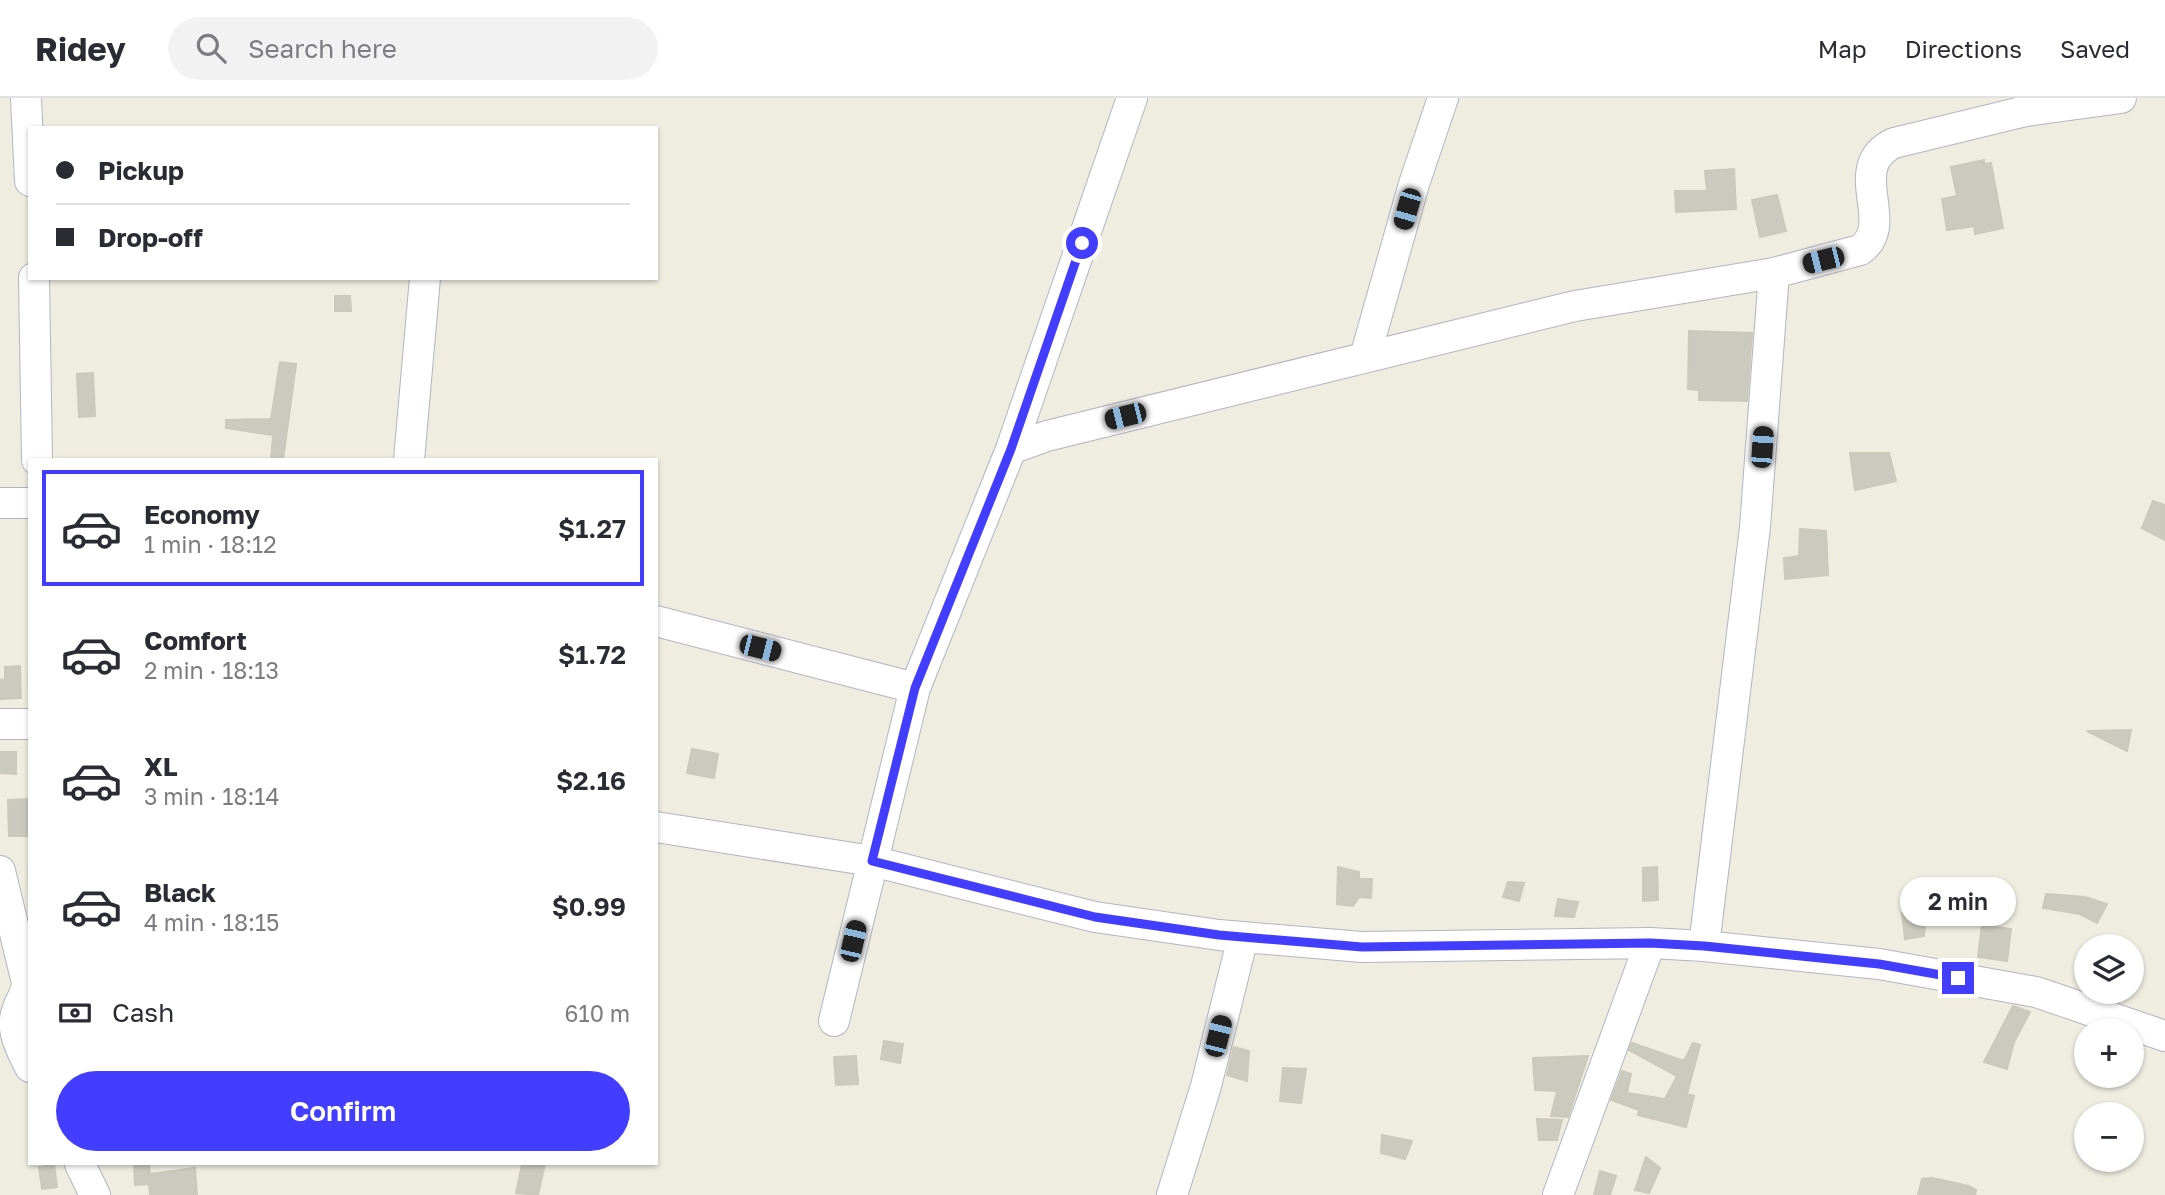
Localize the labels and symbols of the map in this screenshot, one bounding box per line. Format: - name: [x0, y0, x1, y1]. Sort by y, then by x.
- car: [1392, 186, 1423, 232]
- route start: [1066, 227, 1098, 259]
- car: [1801, 245, 1846, 275]
- car: [1103, 401, 1148, 431]
- car: [1751, 425, 1774, 469]
- car: [738, 633, 783, 663]
- callout: 2 min: [1900, 876, 2016, 926]
- car: [839, 918, 868, 964]
- route end: [1942, 962, 1974, 994]
- car: [1203, 1013, 1234, 1059]

